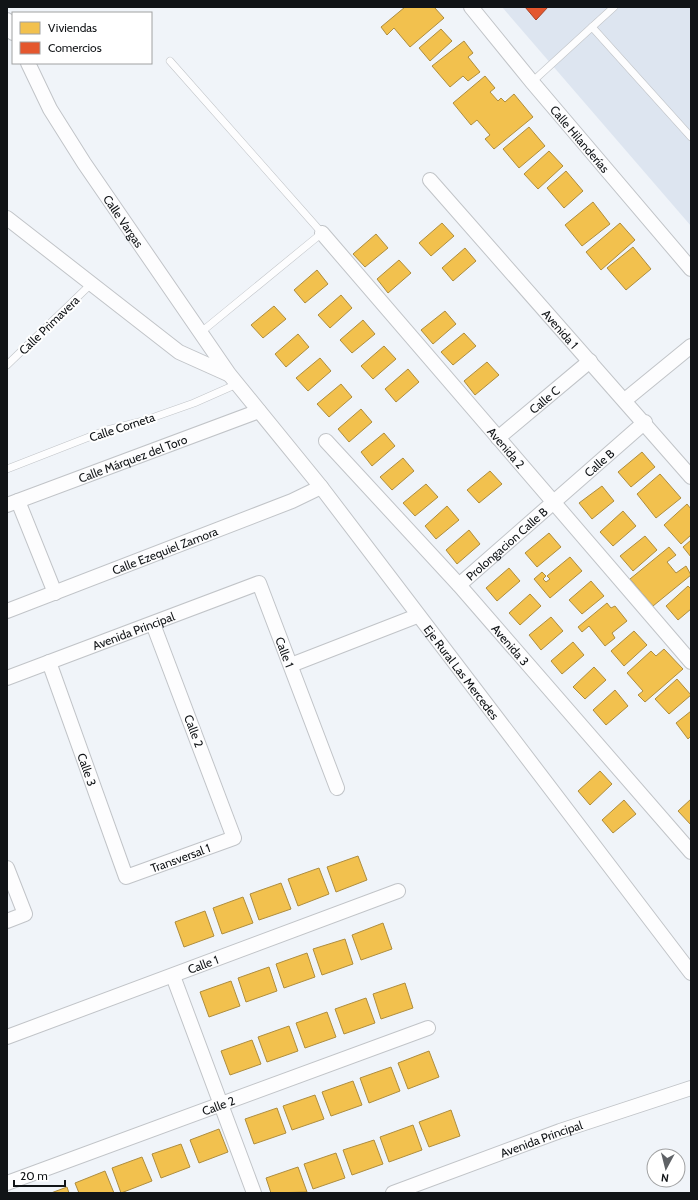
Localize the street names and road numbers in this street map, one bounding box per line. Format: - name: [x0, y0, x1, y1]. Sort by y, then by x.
- street label: Calle Hilanderías: [547, 102, 613, 175]
- street label: Calle Vargas: [100, 192, 147, 250]
- street label: Calle Primavera: [16, 292, 82, 358]
- street label: Avenida 1: [539, 306, 582, 351]
- street label: Calle C: [526, 382, 562, 416]
- street label: Calle Corneta: [87, 409, 157, 445]
- street label: Avenida 2: [485, 424, 528, 471]
- street label: Calle Márquez del Toro: [76, 431, 189, 485]
- street label: Calle B: [581, 445, 617, 480]
- street label: Prolongacion Calle B: [462, 504, 550, 583]
- street label: Calle Ezequiel Zamora: [110, 523, 220, 577]
- street label: Avenida Principal: [90, 608, 177, 653]
- street label: Avenida 3: [489, 621, 533, 668]
- street label: Eje Rural Las Mercedes: [421, 622, 503, 722]
- street label: Calle 1: [273, 634, 298, 669]
- street label: Calle 2: [181, 712, 207, 750]
- street label: Calle 3: [75, 751, 100, 788]
- street label: Transversal 1: [148, 840, 212, 875]
- street label: Calle 1: [185, 951, 220, 976]
- street label: Calle 2: [200, 1092, 237, 1118]
- street label: Avenida Principal: [498, 1117, 584, 1160]

